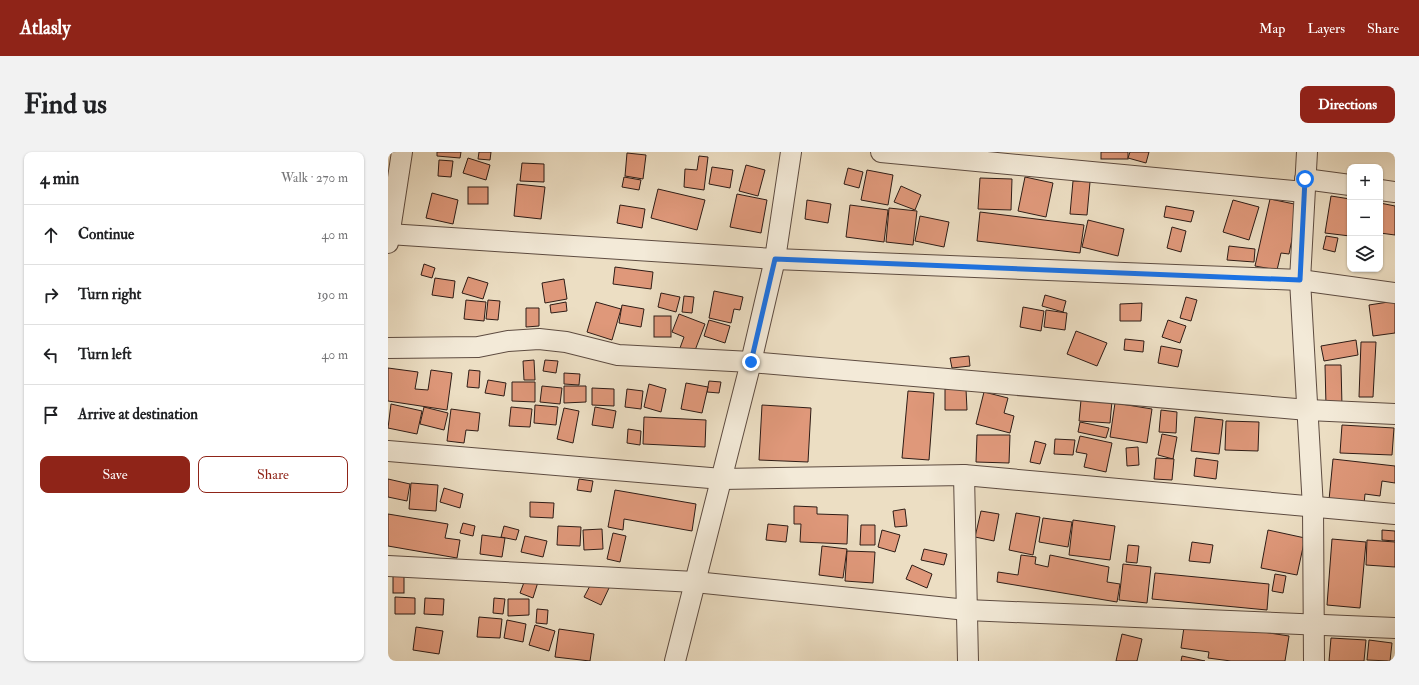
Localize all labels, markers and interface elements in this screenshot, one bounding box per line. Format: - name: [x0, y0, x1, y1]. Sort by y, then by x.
- text: Atlasly: [20, 16, 71, 40]
- text: Map: [1259, 20, 1285, 37]
- text: Layers: [1307, 20, 1345, 37]
- text: Share: [1367, 20, 1399, 37]
- button: Directions: [1300, 86, 1395, 123]
- text: Find us: [24, 87, 107, 122]
- map controls: [1347, 164, 1383, 272]
- button: +: [1347, 164, 1383, 200]
- text: 4 min: [40, 168, 79, 189]
- text: Walk · 270 m: [281, 170, 348, 186]
- route start: [1296, 170, 1314, 188]
- button: −: [1347, 200, 1383, 236]
- icon: ahead: [40, 224, 62, 246]
- text: Continue: [78, 225, 134, 244]
- text: 40 m: [322, 227, 348, 243]
- button: layers: [1347, 236, 1383, 272]
- icon: right: [40, 284, 62, 306]
- text: Turn right: [78, 285, 141, 304]
- text: 190 m: [317, 287, 348, 303]
- icon: left: [40, 344, 62, 366]
- text: Turn left: [78, 345, 132, 364]
- text: 40 m: [322, 347, 348, 363]
- route end: [742, 353, 760, 371]
- icon: arrive: [40, 404, 62, 426]
- text: Arrive at destination: [78, 405, 198, 424]
- button: Save: [40, 456, 190, 493]
- button: Share: [198, 456, 348, 493]

